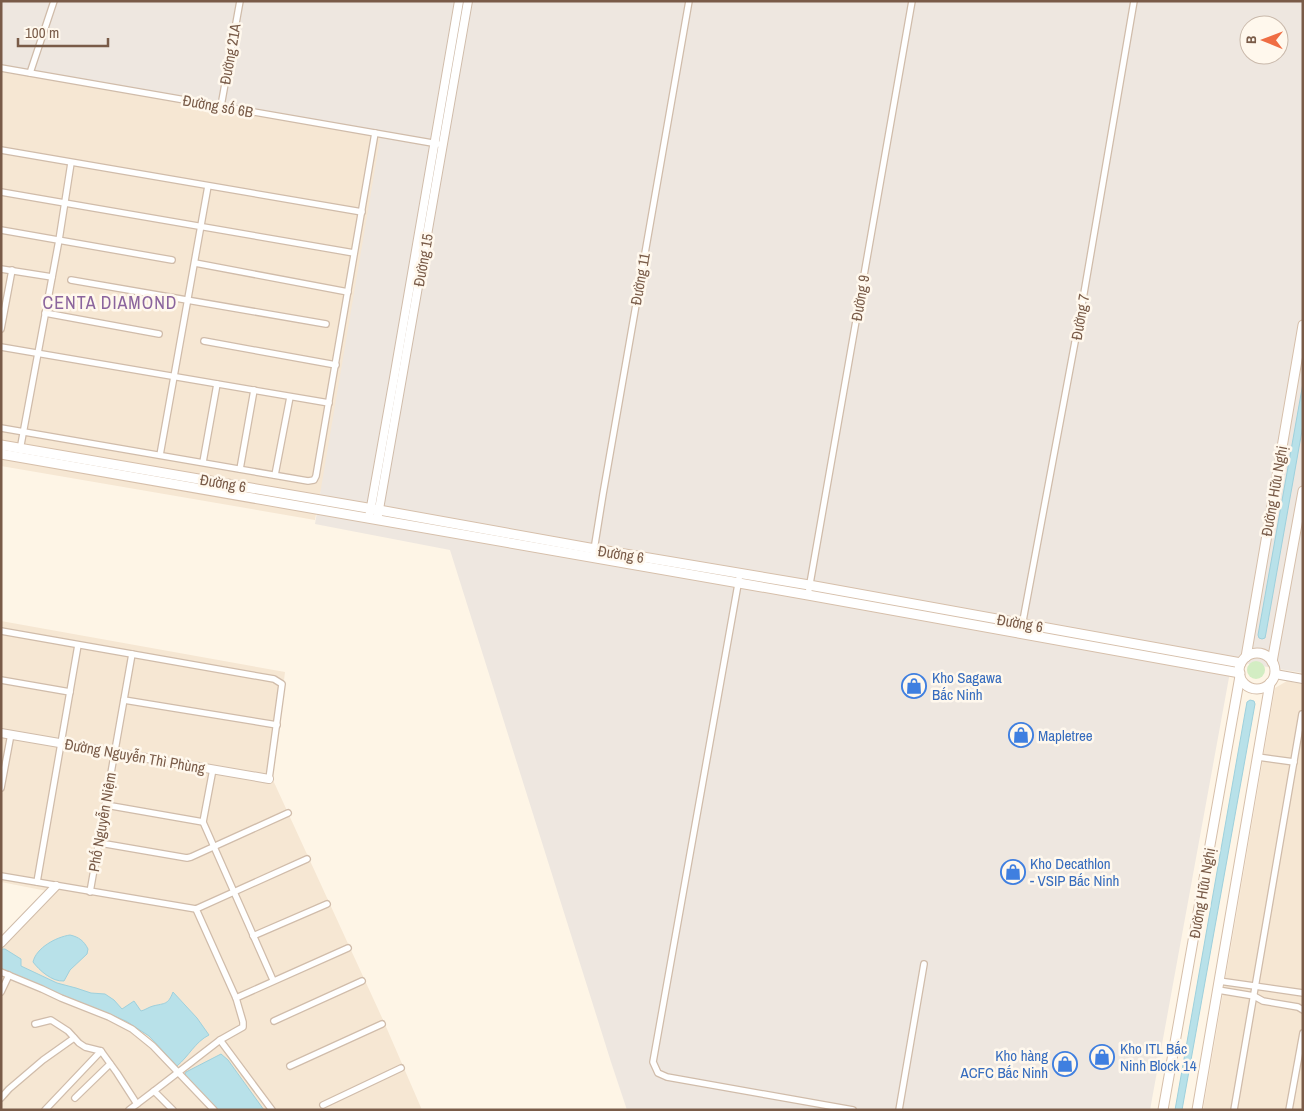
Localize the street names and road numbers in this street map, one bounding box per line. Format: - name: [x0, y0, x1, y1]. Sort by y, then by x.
- street label: Đường 21A: [214, 21, 246, 86]
- street label: Đường số 6B: [181, 89, 255, 123]
- street label: Đường 15: [408, 232, 438, 288]
- street label: Đường 11: [625, 251, 655, 307]
- street label: Đường 9: [846, 273, 874, 323]
- street label: Đường 7: [1066, 292, 1094, 342]
- street label: Đường Hữu Nghị: [1256, 444, 1292, 538]
- street label: Đường 6: [198, 469, 248, 497]
- street label: Đường 6: [596, 540, 646, 568]
- street label: Đường 6: [995, 609, 1045, 637]
- street label: Đường Nguyễn Thì Phùng: [63, 733, 207, 779]
- street label: Phố Nguyễn Niệm: [83, 771, 121, 873]
- street label: Đường Hữu Nghị: [1184, 846, 1220, 940]

